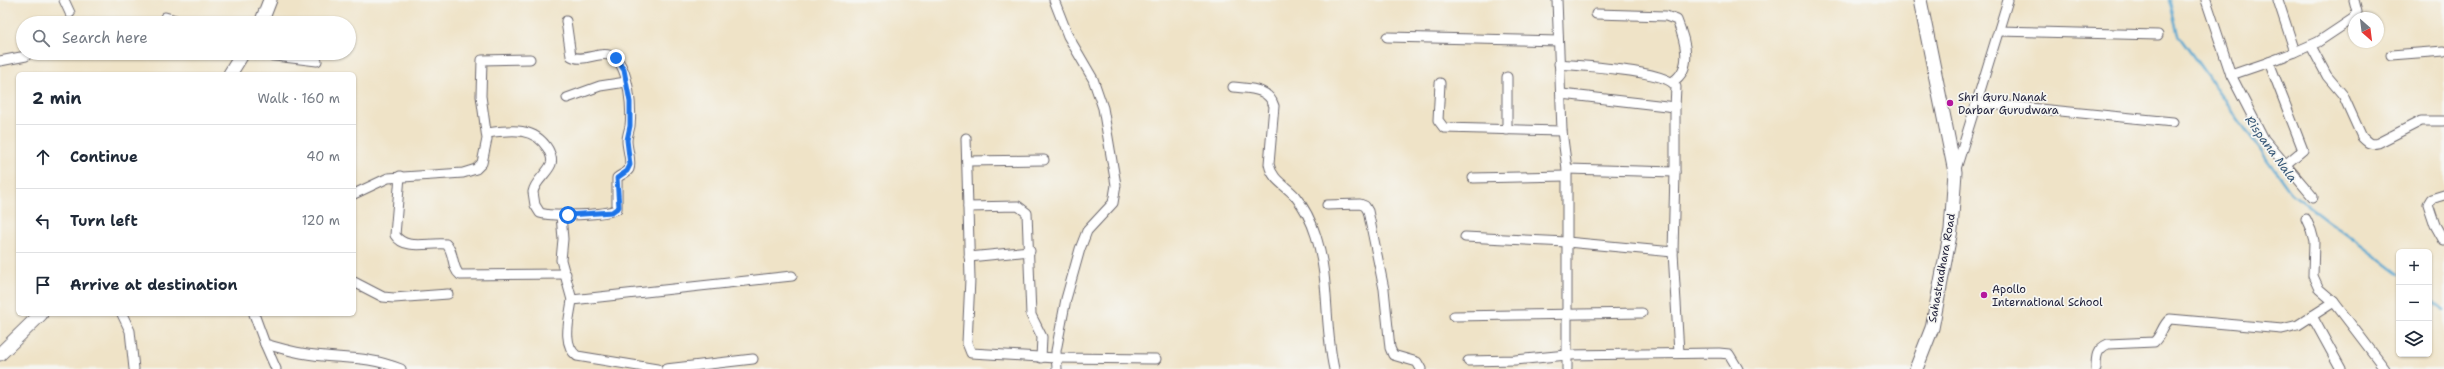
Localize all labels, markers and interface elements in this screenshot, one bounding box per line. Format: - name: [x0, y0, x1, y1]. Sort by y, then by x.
- north arrow: [2348, 12, 2384, 48]
- search box: [16, 16, 356, 60]
- icon: search: [30, 27, 52, 49]
- text: Search here: [62, 28, 148, 48]
- route end: [607, 49, 625, 67]
- text: 2 min: [32, 87, 82, 109]
- text: Walk · 160 m: [258, 90, 340, 107]
- place label: Shri Guru Nanak Darbar Gurudwara: [1958, 90, 2059, 118]
- marker: Shri Guru Nanak Darbar Gurudwara: [1945, 98, 1955, 108]
- water label: Rispana Nala: [2241, 113, 2301, 185]
- icon: ahead: [32, 146, 54, 168]
- text: Continue: [70, 147, 138, 167]
- text: 40 m: [306, 148, 340, 165]
- route start: [559, 206, 577, 224]
- icon: left: [32, 210, 54, 232]
- text: Turn left: [70, 211, 138, 231]
- text: 120 m: [302, 212, 340, 229]
- street label: Sahastradhara Road: [1925, 212, 1959, 324]
- map controls: [2396, 249, 2432, 357]
- button: +: [2396, 249, 2432, 285]
- icon: arrive: [32, 274, 54, 296]
- text: Arrive at destination: [70, 275, 238, 295]
- place label: Apollo International School: [1992, 282, 2103, 310]
- button: −: [2396, 285, 2432, 321]
- marker: Apollo International School: [1979, 290, 1989, 300]
- button: layers: [2396, 321, 2432, 357]

